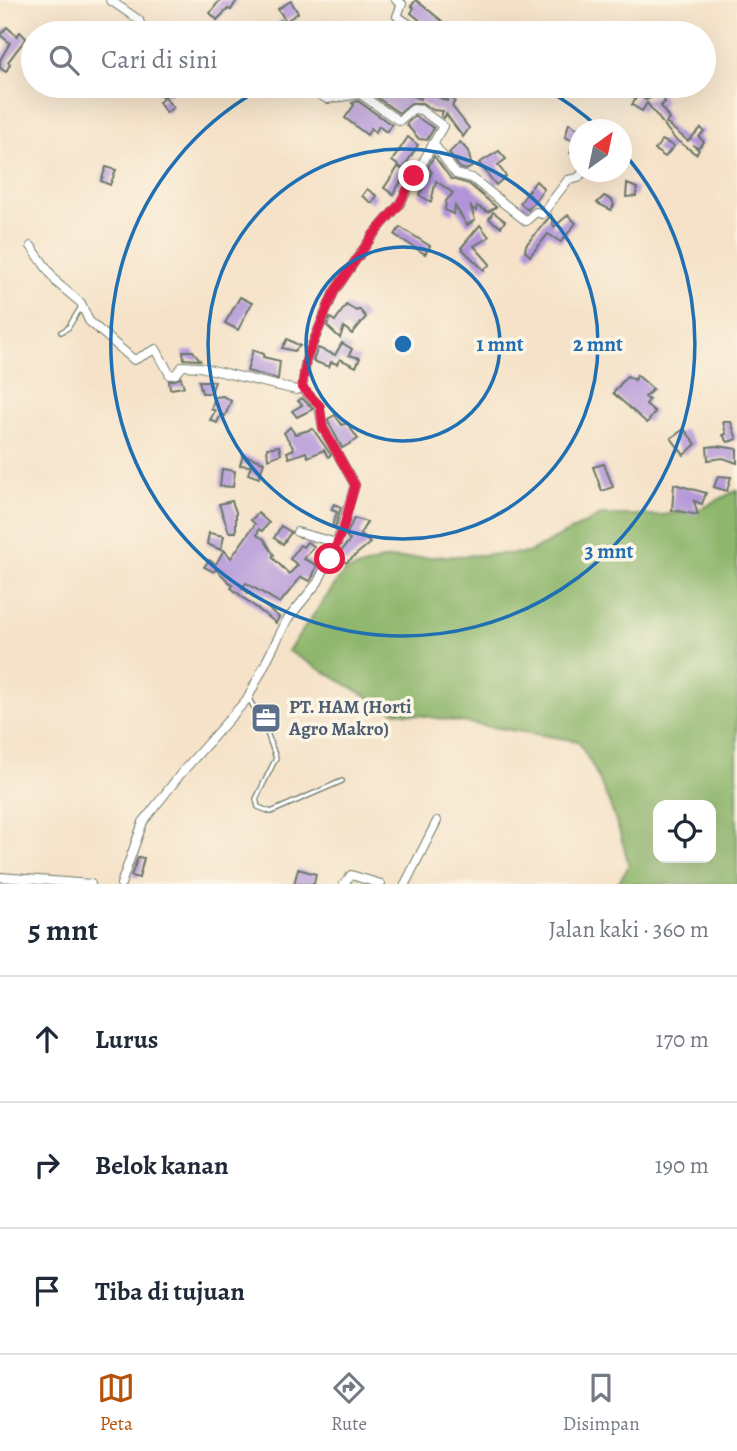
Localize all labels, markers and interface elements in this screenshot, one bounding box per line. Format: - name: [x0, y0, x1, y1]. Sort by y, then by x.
- search box: [21, 21, 716, 98]
- icon: search: [45, 41, 83, 79]
- text: Cari di sini: [101, 42, 218, 77]
- north arrow: [569, 119, 632, 182]
- route end: [398, 160, 429, 191]
- text: 1 mnt: [476, 330, 524, 358]
- text: 2 mnt: [573, 330, 623, 358]
- centre of rings: [391, 332, 415, 356]
- text: 3 mnt: [584, 537, 634, 565]
- route start: [314, 543, 345, 574]
- place label: PT. HAM (Horti Agro Makro): [288, 694, 412, 742]
- office icon: PT. HAM (Horti Agro Makro): [249, 701, 283, 735]
- map controls: [653, 800, 716, 863]
- button: locate: [653, 800, 716, 863]
- text: 5 mnt: [28, 910, 98, 950]
- text: Jalan kaki · 360 m: [549, 914, 709, 945]
- icon: ahead: [28, 1020, 66, 1058]
- text: Lurus: [95, 1022, 158, 1057]
- text: 170 m: [656, 1024, 709, 1055]
- icon: right: [28, 1146, 66, 1184]
- text: Belok kanan: [95, 1148, 229, 1183]
- text: 190 m: [655, 1150, 709, 1181]
- icon: arrive: [28, 1272, 66, 1310]
- text: Tiba di tujuan: [95, 1274, 245, 1309]
- tab: Peta: [97, 1369, 135, 1437]
- tab: Rute: [330, 1369, 368, 1437]
- tab: Disimpan: [563, 1369, 640, 1437]

